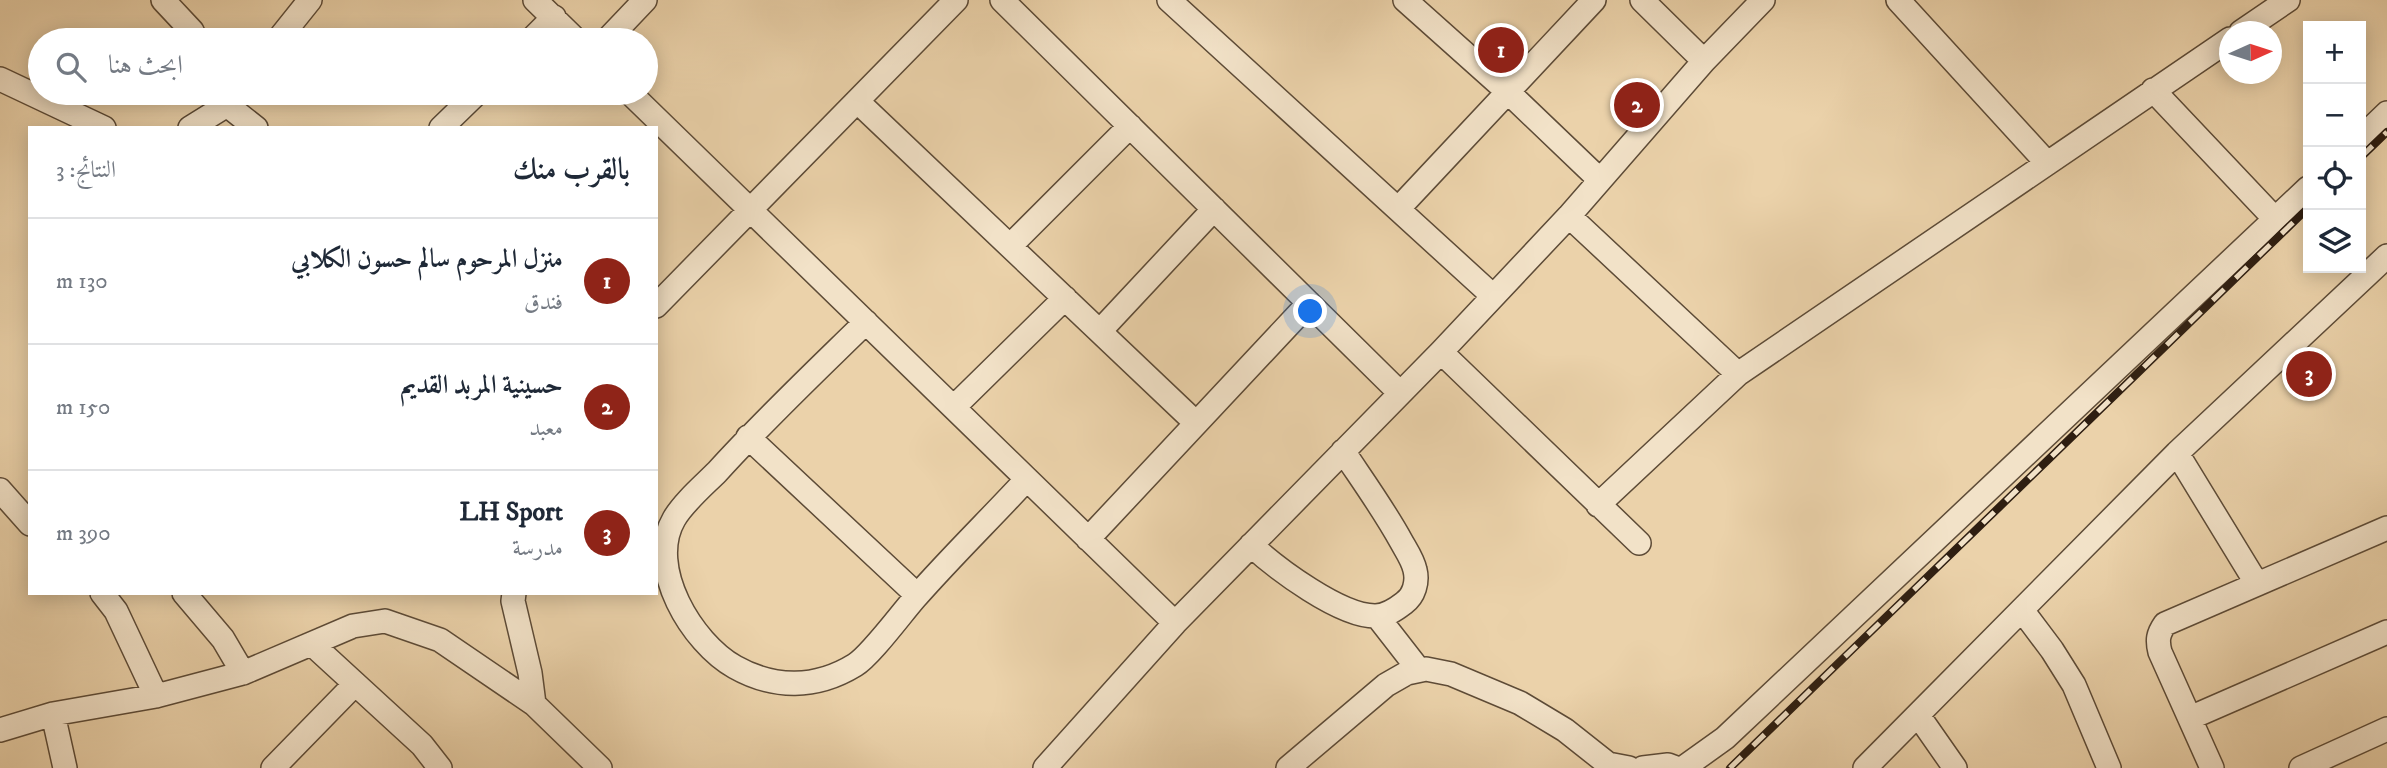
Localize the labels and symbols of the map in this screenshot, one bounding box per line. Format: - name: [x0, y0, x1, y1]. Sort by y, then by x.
- north arrow: [2219, 21, 2282, 84]
- pin: 1: [1478, 24, 1524, 76]
- pin: 2: [1614, 79, 1660, 131]
- your location: [1293, 294, 1327, 328]
- pin: 3: [2286, 348, 2332, 400]

